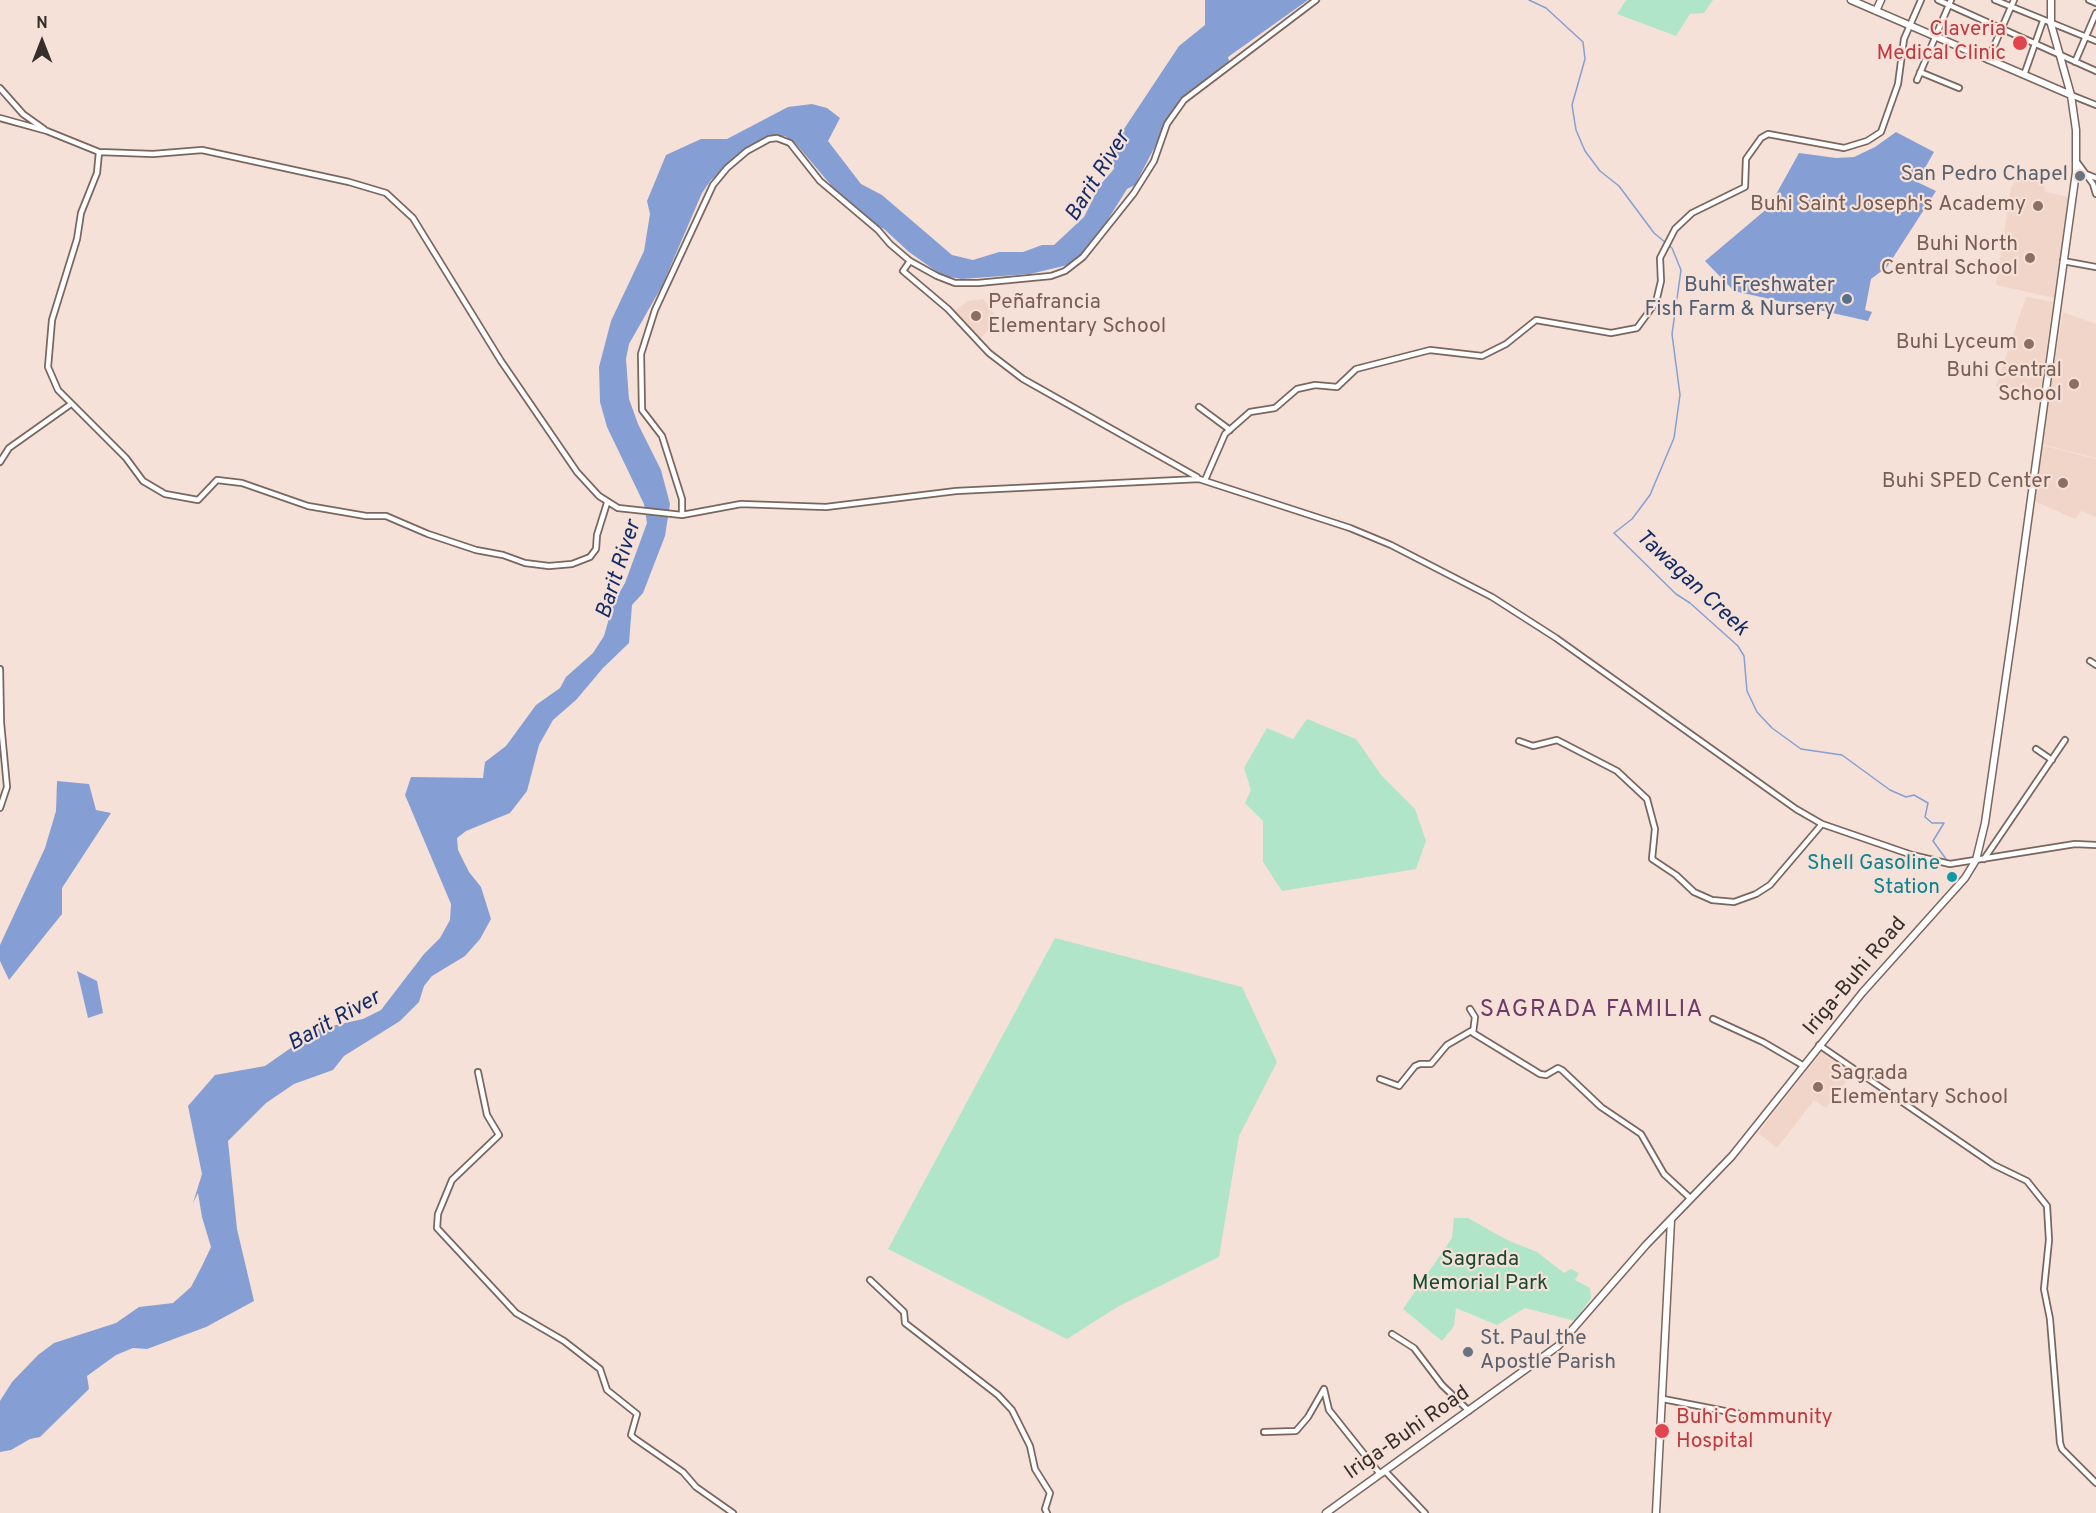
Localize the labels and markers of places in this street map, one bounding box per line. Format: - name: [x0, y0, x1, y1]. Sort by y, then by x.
- place label: Claveria Medical Clinic: [1876, 18, 2006, 68]
- marker: Claveria Medical Clinic: [2011, 34, 2029, 52]
- place label: San Pedro Chapel: [1900, 163, 2068, 189]
- marker: San Pedro Chapel: [2073, 169, 2087, 183]
- place label: Buhi Saint Joseph's Academy: [1750, 193, 2026, 219]
- marker: Buhi Saint Joseph's Academy: [2031, 199, 2045, 213]
- place label: Buhi North Central School: [1881, 233, 2018, 283]
- marker: Buhi North Central School: [2023, 251, 2037, 265]
- place label: Buhi Freshwater Fish Farm & Nursery: [1644, 274, 1835, 324]
- place label: Peñafrancia Elementary School: [988, 291, 1166, 341]
- marker: Buhi Freshwater Fish Farm & Nursery: [1840, 292, 1854, 306]
- marker: Peñafrancia Elementary School: [969, 309, 983, 323]
- place label: Buhi Lyceum: [1896, 331, 2017, 357]
- marker: Buhi Lyceum: [2022, 337, 2036, 351]
- place label: Buhi Central School: [1946, 359, 2062, 409]
- marker: Buhi Central School: [2067, 377, 2081, 391]
- place label: Buhi SPED Center: [1882, 470, 2051, 496]
- marker: Buhi SPED Center: [2056, 476, 2070, 490]
- place label: Shell Gasoline Station: [1807, 852, 1940, 902]
- marker: Shell Gasoline Station: [1945, 870, 1959, 884]
- place label: Sagrada Elementary School: [1830, 1062, 2008, 1112]
- marker: Sagrada Elementary School: [1811, 1080, 1825, 1094]
- place label: St. Paul the Apostle Parish: [1480, 1327, 1616, 1377]
- marker: St. Paul the Apostle Parish: [1461, 1345, 1475, 1359]
- place label: Buhi Community Hospital: [1676, 1406, 1833, 1456]
- marker: Buhi Community Hospital: [1653, 1422, 1671, 1440]

